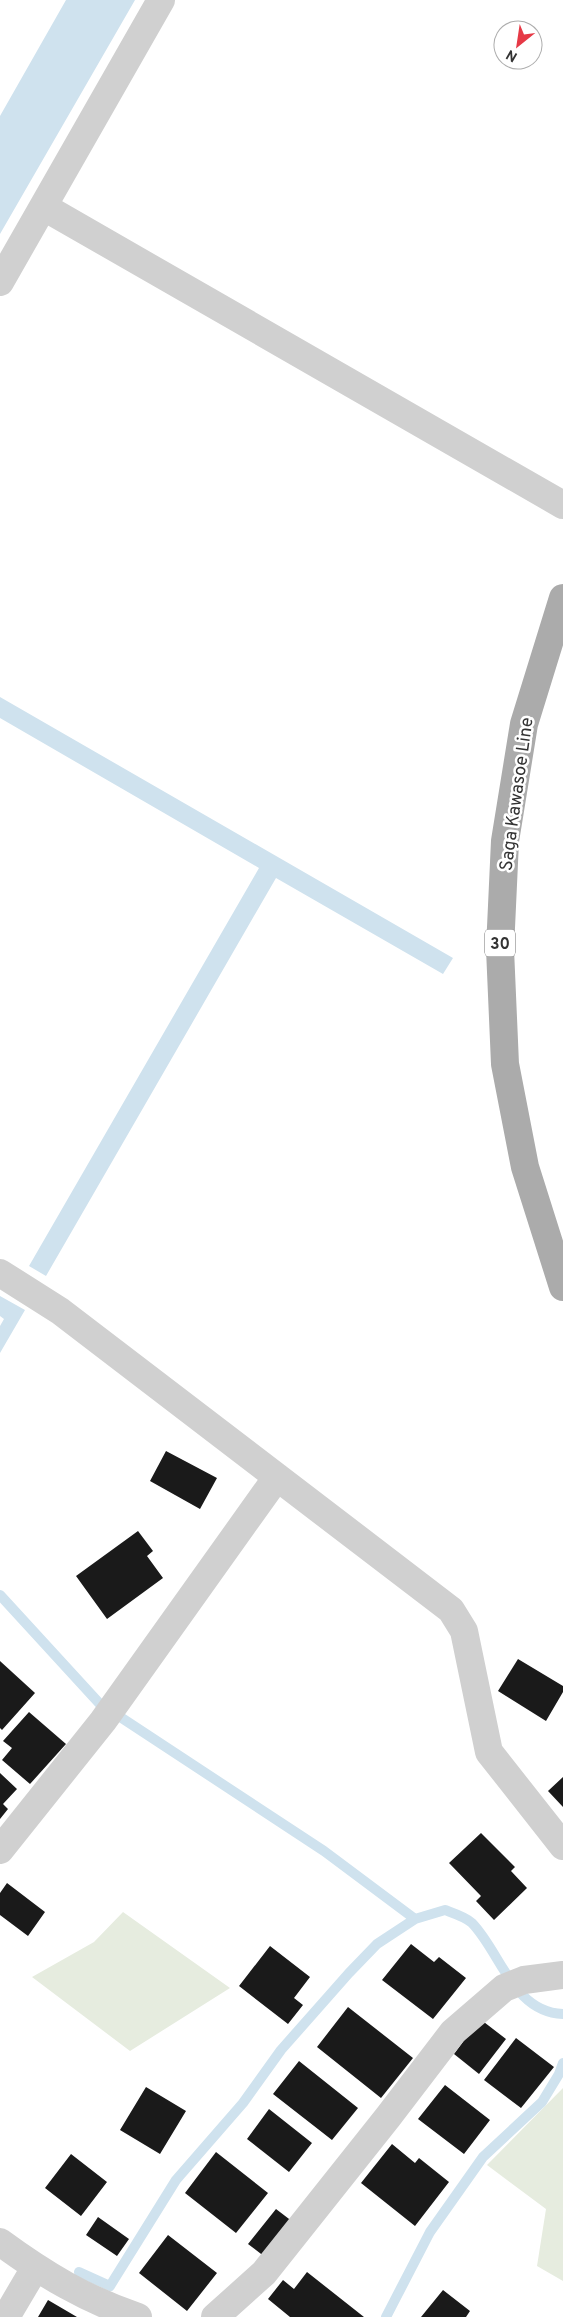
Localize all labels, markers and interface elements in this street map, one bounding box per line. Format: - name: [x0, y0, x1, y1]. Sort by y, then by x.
- north arrow: [493, 20, 543, 70]
- text: N: [504, 45, 521, 65]
- street label: Saga Kawasoe Line: [495, 716, 540, 872]
- road number: 30: [485, 930, 515, 956]

